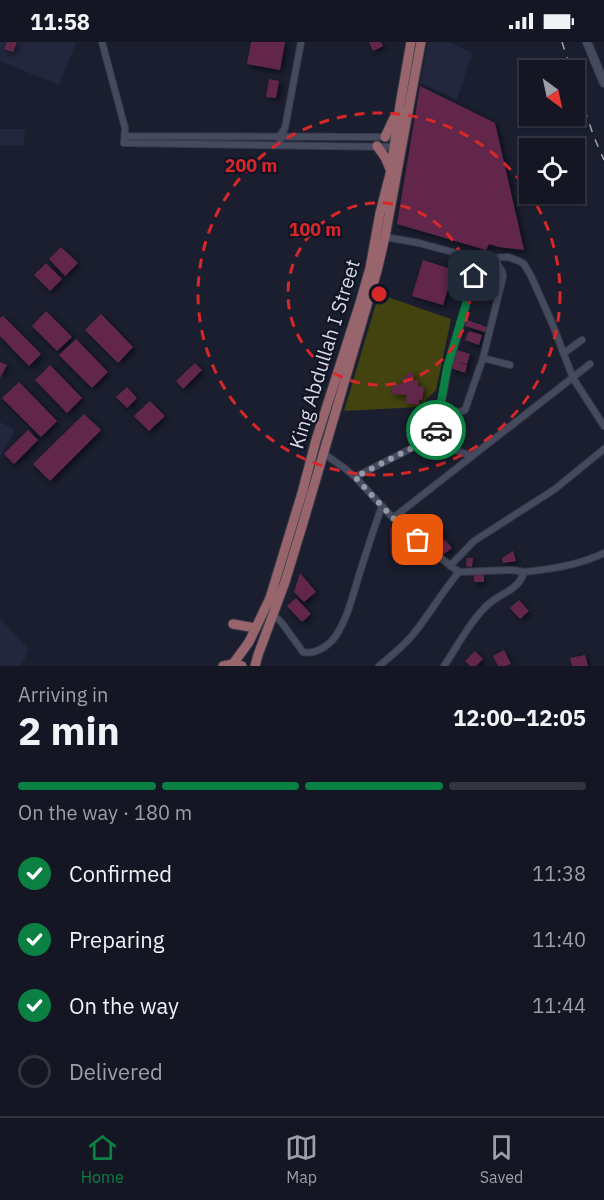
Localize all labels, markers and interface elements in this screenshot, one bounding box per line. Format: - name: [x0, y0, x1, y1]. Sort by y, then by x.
- text: 11:58: [30, 7, 90, 36]
- north arrow: [519, 60, 585, 126]
- map controls: [519, 60, 585, 204]
- button: locate: [519, 138, 585, 204]
- text: 200 m: [225, 154, 277, 177]
- text: 100 m: [289, 218, 341, 241]
- pin: [448, 250, 499, 301]
- street label: King Abdullah I Street: [282, 256, 366, 452]
- icon: home: [457, 259, 490, 292]
- centre of rings: [369, 284, 389, 304]
- courier: [406, 400, 466, 460]
- icon: car: [420, 414, 453, 447]
- pin: [392, 514, 443, 565]
- icon: bag: [401, 523, 434, 556]
- text: Arriving in: [18, 681, 108, 708]
- text: 12:00–12:05: [453, 703, 586, 732]
- text: 2 min: [18, 705, 120, 756]
- text: On the way · 180 m: [18, 799, 192, 826]
- icon: check: [18, 857, 51, 890]
- text: Confirmed: [69, 859, 172, 888]
- text: 11:38: [532, 860, 586, 887]
- icon: check: [18, 923, 51, 956]
- text: Preparing: [69, 925, 164, 954]
- text: 11:40: [532, 926, 586, 953]
- icon: check: [18, 989, 51, 1022]
- text: On the way: [69, 991, 179, 1020]
- text: 11:44: [532, 992, 586, 1019]
- text: Delivered: [69, 1057, 163, 1086]
- tab: Home: [81, 1131, 124, 1187]
- tab: Map: [285, 1131, 318, 1187]
- tab: Saved: [480, 1131, 523, 1187]

